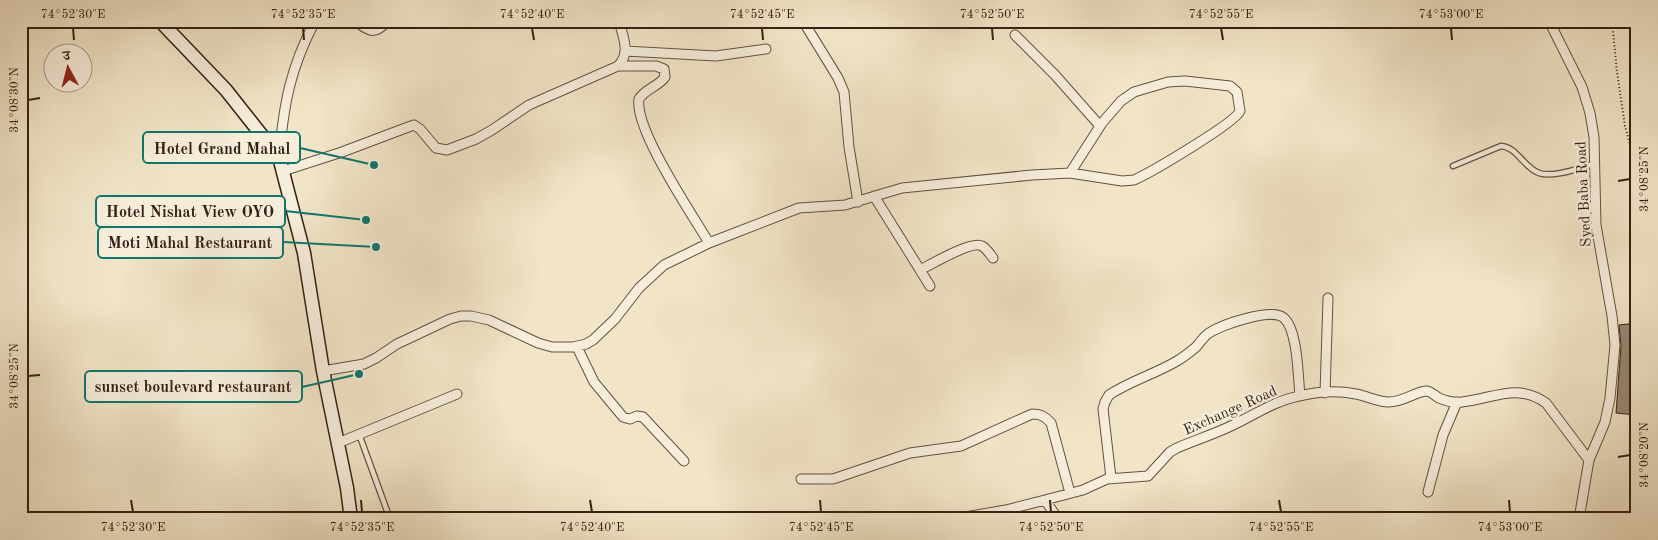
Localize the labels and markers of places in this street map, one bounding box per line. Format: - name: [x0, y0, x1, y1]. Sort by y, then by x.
- callout: Hotel Grand Mahal: [143, 132, 300, 163]
- callout: Hotel Nishat View OYO: [96, 196, 285, 227]
- callout: Moti Mahal Restaurant: [98, 227, 283, 258]
- callout: sunset boulevard restaurant: [85, 371, 302, 402]

